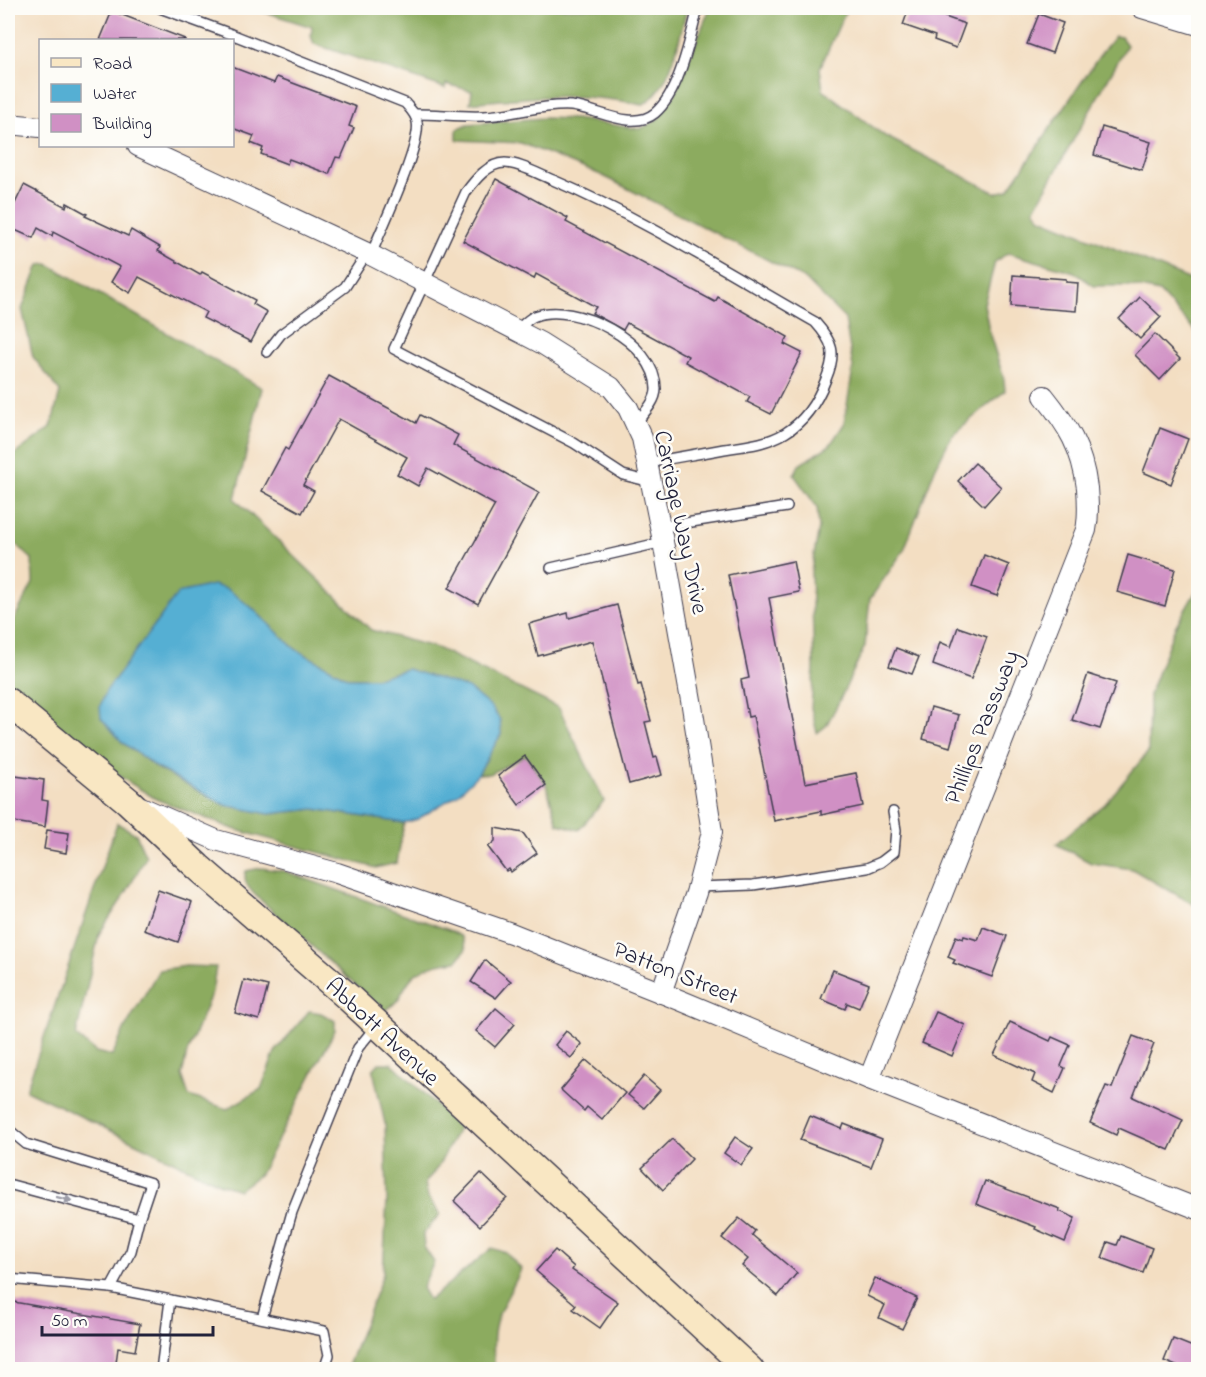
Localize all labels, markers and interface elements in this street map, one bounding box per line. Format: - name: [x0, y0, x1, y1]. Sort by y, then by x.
- legend: [39, 39, 234, 147]
- text: Road: [93, 52, 132, 78]
- text: Water: [93, 82, 137, 108]
- text: Building: [92, 112, 152, 139]
- street label: Carriage Way Drive: [642, 427, 716, 618]
- street label: Phillips Passway: [936, 645, 1031, 811]
- street label: Patton Street: [607, 933, 743, 1015]
- street label: Abbott Avenue: [316, 970, 447, 1096]
- one-way arrow: [55, 1195, 73, 1204]
- scale bar: [42, 1299, 213, 1337]
- text: 50 m: [51, 1309, 88, 1335]

